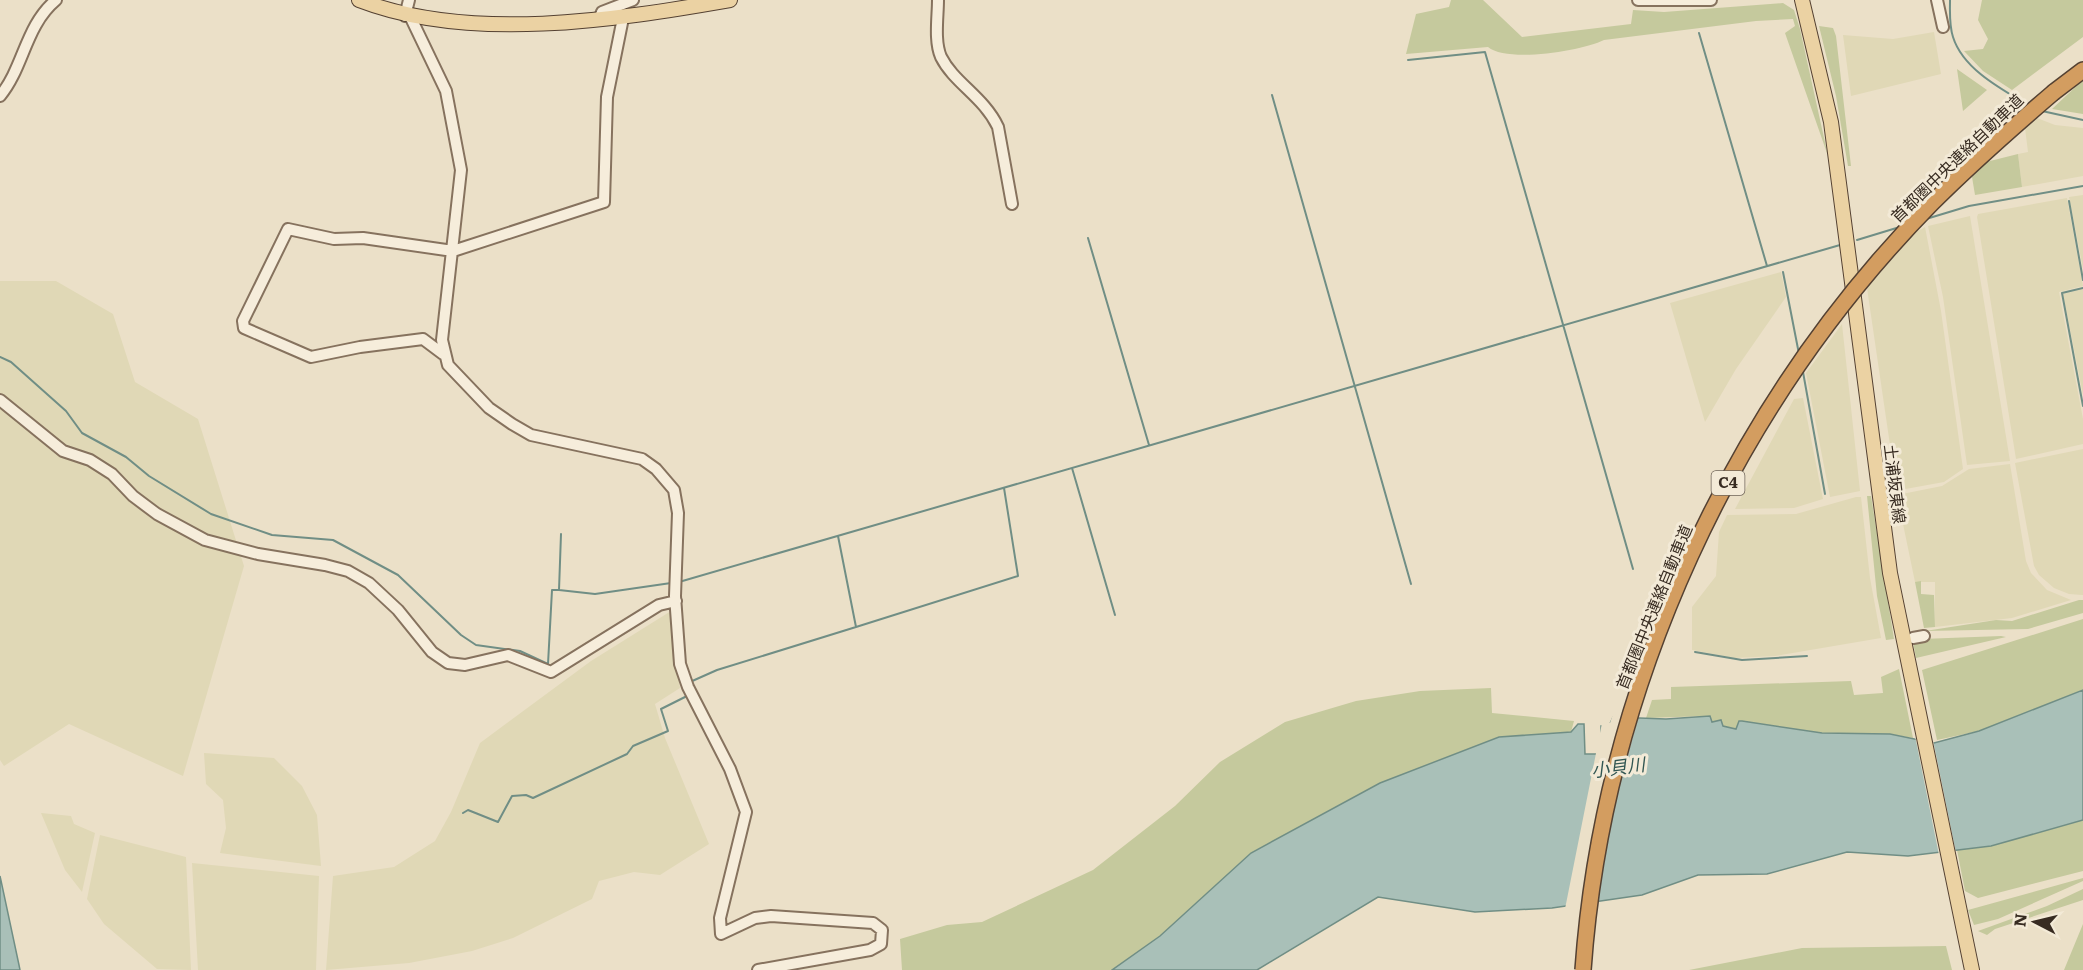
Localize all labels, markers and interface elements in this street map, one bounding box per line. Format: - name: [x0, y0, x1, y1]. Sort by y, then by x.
- street label: 首都圏中央連絡自動車道: [1885, 88, 2028, 227]
- street label: 土浦坂東線: [1879, 443, 1913, 525]
- road number: C4: [1712, 471, 1744, 495]
- street label: 首都圏中央連絡自動車道: [1609, 521, 1697, 693]
- water label: 小貝川: [1589, 750, 1648, 783]
- north arrow: [2005, 892, 2065, 952]
- text: N: [2006, 912, 2032, 928]

